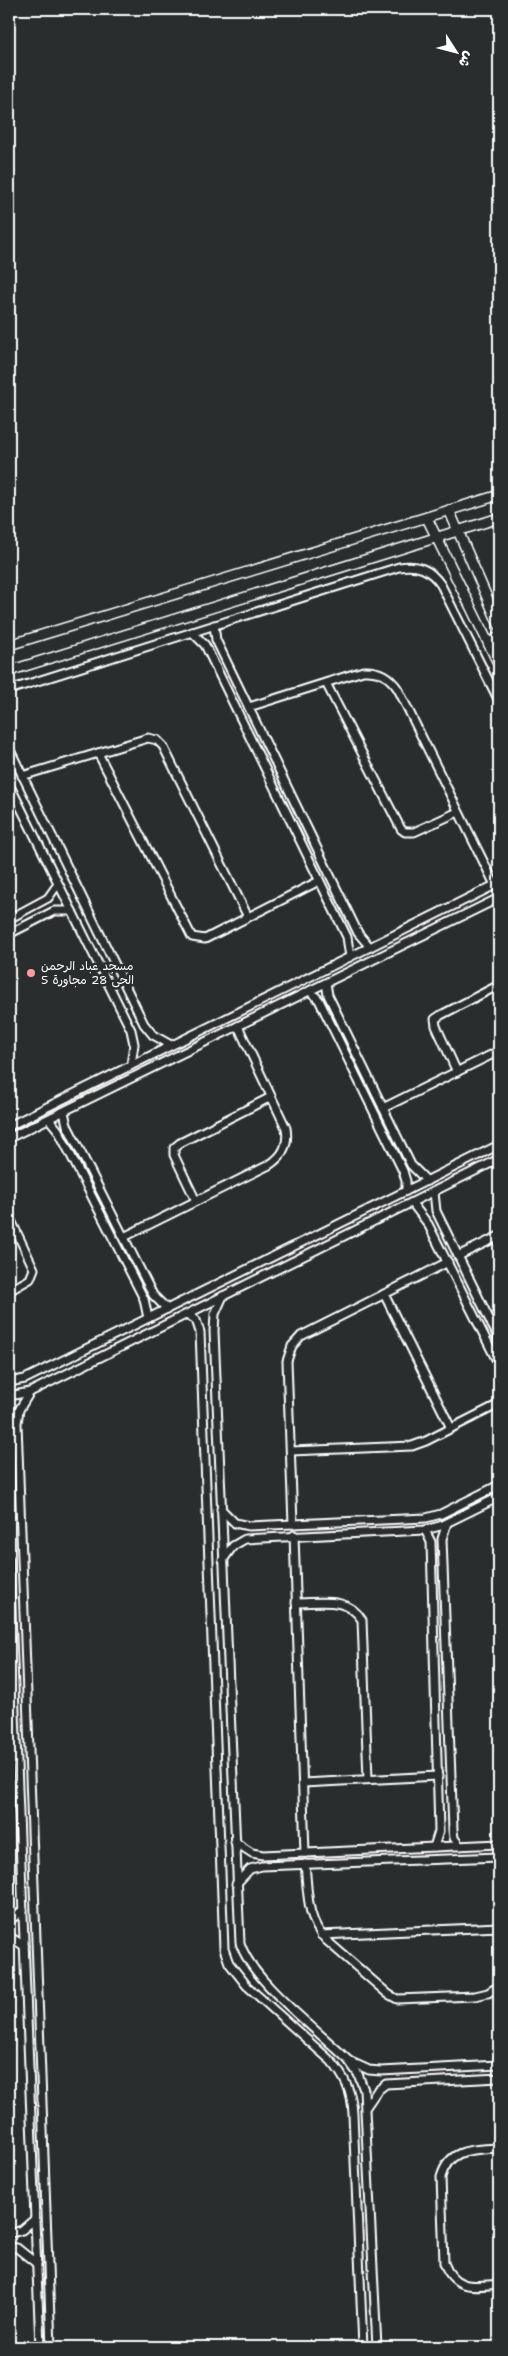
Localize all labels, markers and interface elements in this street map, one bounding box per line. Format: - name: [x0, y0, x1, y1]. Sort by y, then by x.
- north arrow: [430, 28, 480, 78]
- text: ش: [455, 48, 478, 71]
- place label: مسجد عباد الرحمن الحى 28 مجاورة 5: [41, 958, 134, 988]
- marker: مسجد عباد الرحمن الحى 28 مجاورة 5: [25, 967, 37, 979]

